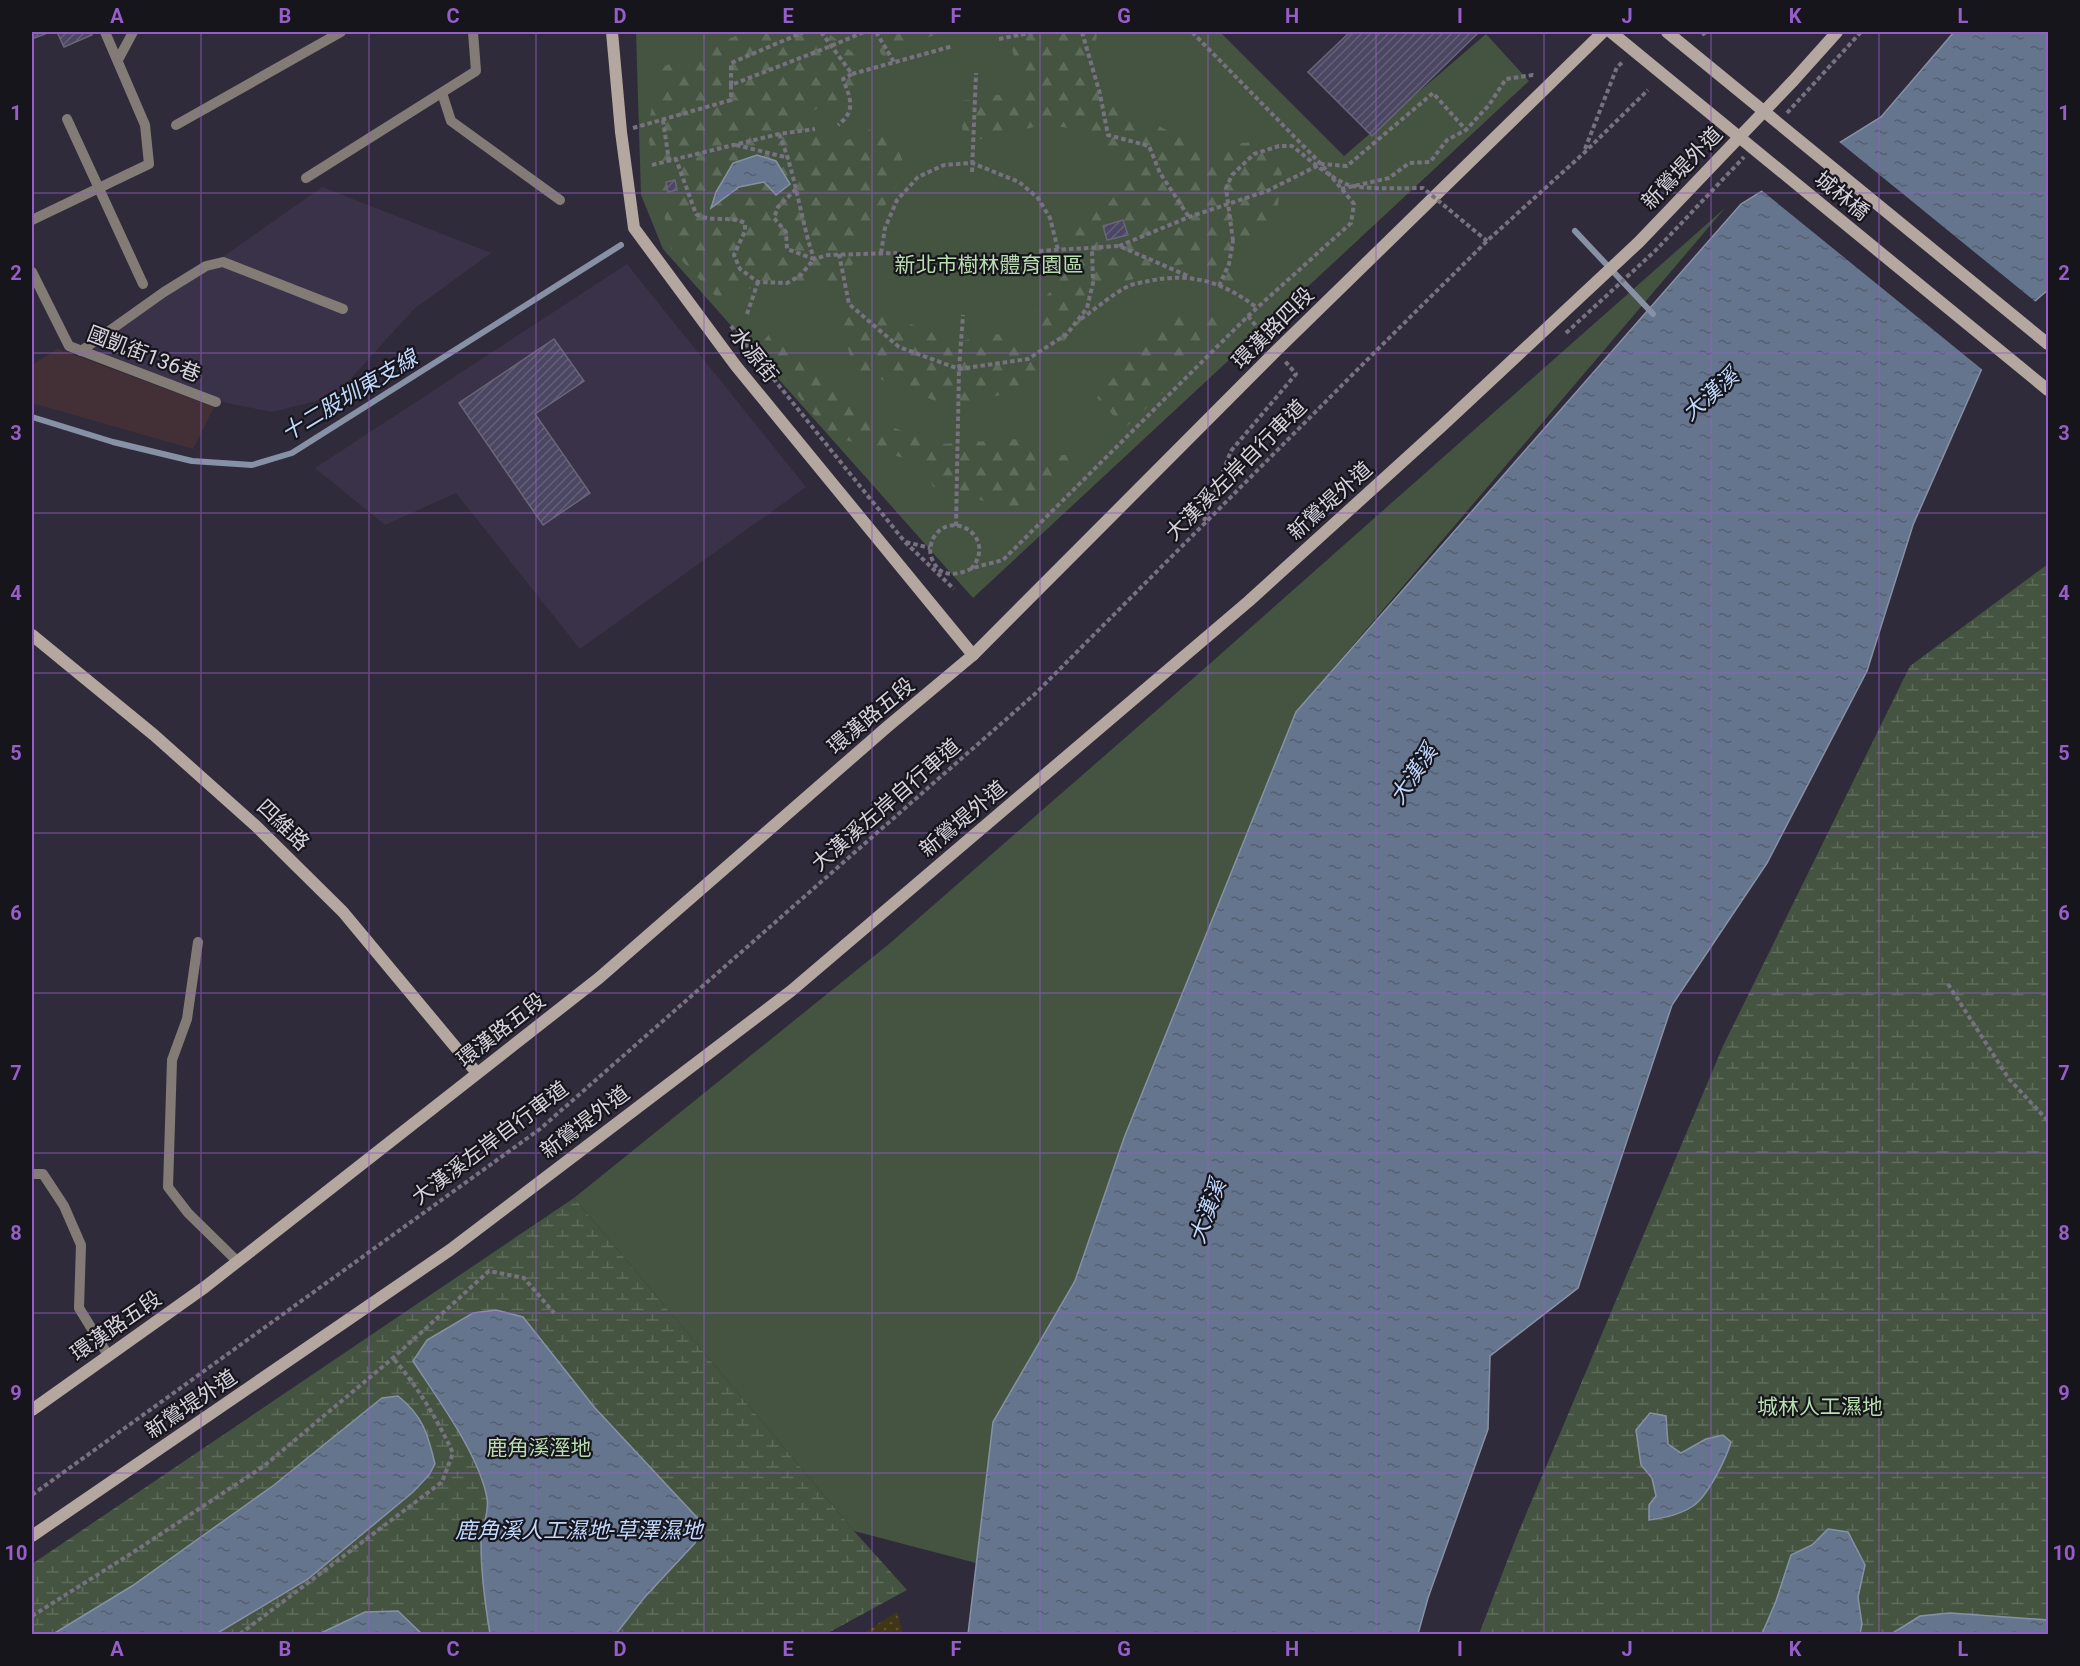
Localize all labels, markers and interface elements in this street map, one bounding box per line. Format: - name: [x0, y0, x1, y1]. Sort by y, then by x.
- text: A: [110, 4, 124, 28]
- text: B: [279, 4, 291, 28]
- text: C: [446, 4, 460, 28]
- text: D: [614, 4, 627, 28]
- text: E: [782, 4, 794, 28]
- text: F: [951, 4, 962, 28]
- text: G: [1117, 4, 1131, 28]
- text: H: [1285, 4, 1299, 28]
- text: I: [1457, 4, 1463, 28]
- text: J: [1621, 4, 1633, 28]
- text: K: [1789, 4, 1802, 28]
- text: L: [1958, 4, 1969, 28]
- text: 1: [10, 101, 22, 125]
- text: 1: [2058, 101, 2070, 125]
- street label: 新鶯堤外道: [1637, 122, 1727, 214]
- street label: 城林橋: [1810, 167, 1874, 225]
- park label: 新北市樹林體育園區: [895, 253, 1084, 277]
- text: 2: [10, 261, 22, 285]
- text: 2: [2058, 261, 2070, 285]
- street label: 環漢路四段: [1227, 282, 1319, 374]
- street label: 國凱街136巷: [84, 321, 204, 387]
- street label: 水源街: [725, 323, 783, 387]
- water label: 十二股圳東支線: [277, 344, 424, 446]
- water label: 大漢溪: [1677, 361, 1746, 425]
- street label: 大漢溪左岸自行車道: [1161, 395, 1311, 545]
- text: 3: [10, 421, 22, 445]
- text: 3: [2058, 421, 2070, 445]
- street label: 新鶯堤外道: [1283, 457, 1377, 545]
- text: 4: [10, 581, 22, 605]
- text: 4: [2058, 581, 2070, 605]
- street label: 環漢路五段: [823, 673, 919, 759]
- street label: 大漢溪左岸自行車道: [807, 734, 965, 876]
- water label: 大漢溪: [1385, 737, 1444, 809]
- text: 5: [10, 741, 22, 765]
- text: 5: [2058, 741, 2070, 765]
- street label: 新鶯堤外道: [915, 776, 1011, 862]
- street label: 四維路: [252, 794, 314, 856]
- text: 6: [10, 901, 22, 925]
- text: 6: [2058, 901, 2070, 925]
- street label: 環漢路五段: [452, 988, 550, 1072]
- text: 7: [10, 1061, 22, 1085]
- text: 7: [2058, 1061, 2070, 1085]
- street label: 大漢溪左岸自行車道: [407, 1077, 573, 1209]
- street label: 新鶯堤外道: [536, 1081, 634, 1163]
- water label: 大漢溪: [1184, 1173, 1232, 1246]
- text: 8: [10, 1221, 22, 1245]
- text: 8: [2058, 1221, 2070, 1245]
- street label: 環漢路五段: [66, 1286, 166, 1366]
- street label: 新鶯堤外道: [141, 1365, 241, 1443]
- text: 9: [10, 1381, 22, 1405]
- text: 9: [2058, 1381, 2070, 1405]
- park label: 城林人工濕地: [1757, 1395, 1883, 1419]
- park label: 鹿角溪溼地: [487, 1436, 592, 1460]
- water label: 鹿角溪人工濕地-草澤濕地: [455, 1518, 705, 1543]
- text: 10: [5, 1541, 27, 1565]
- text: 10: [2053, 1541, 2075, 1565]
- text: A: [110, 1637, 124, 1661]
- text: B: [279, 1637, 291, 1661]
- text: C: [446, 1637, 460, 1661]
- text: D: [614, 1637, 627, 1661]
- text: E: [782, 1637, 794, 1661]
- text: F: [951, 1637, 962, 1661]
- text: G: [1117, 1637, 1131, 1661]
- text: H: [1285, 1637, 1299, 1661]
- text: I: [1457, 1637, 1463, 1661]
- text: J: [1621, 1637, 1633, 1661]
- text: K: [1789, 1637, 1802, 1661]
- text: L: [1958, 1637, 1969, 1661]

